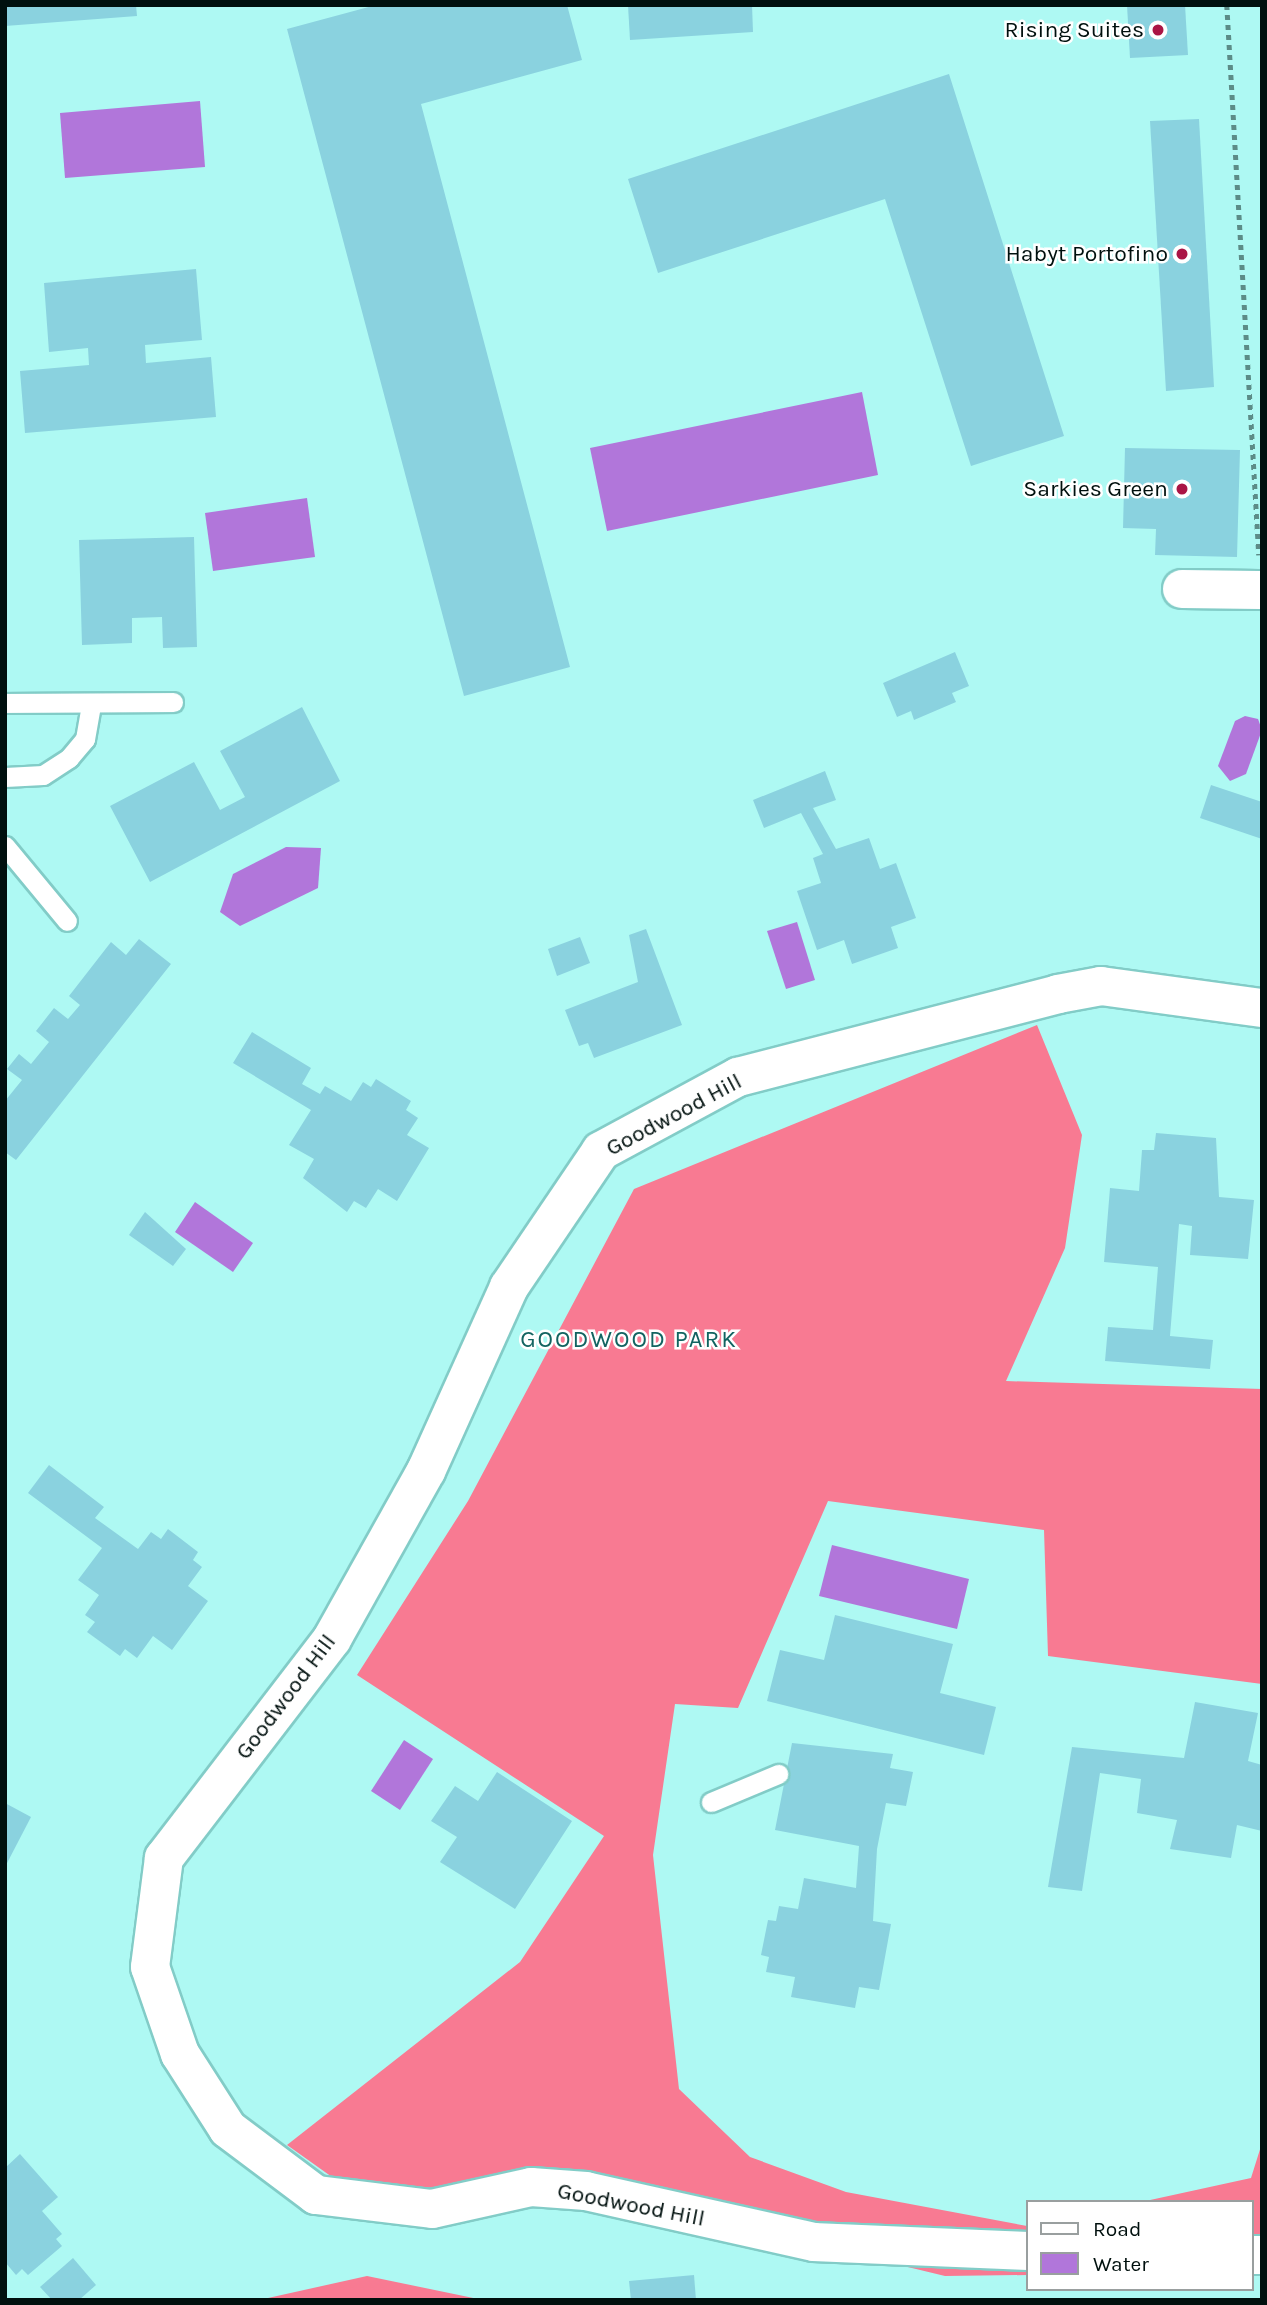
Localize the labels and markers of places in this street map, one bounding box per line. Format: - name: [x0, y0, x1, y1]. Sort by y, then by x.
- place label: Rising Suites: [1005, 16, 1144, 44]
- marker: Rising Suites: [1150, 22, 1166, 38]
- place label: Habyt Portofino: [1005, 240, 1168, 268]
- marker: Habyt Portofino: [1174, 246, 1190, 262]
- place label: Sarkies Green: [1023, 475, 1168, 503]
- marker: Sarkies Green: [1174, 481, 1190, 497]

